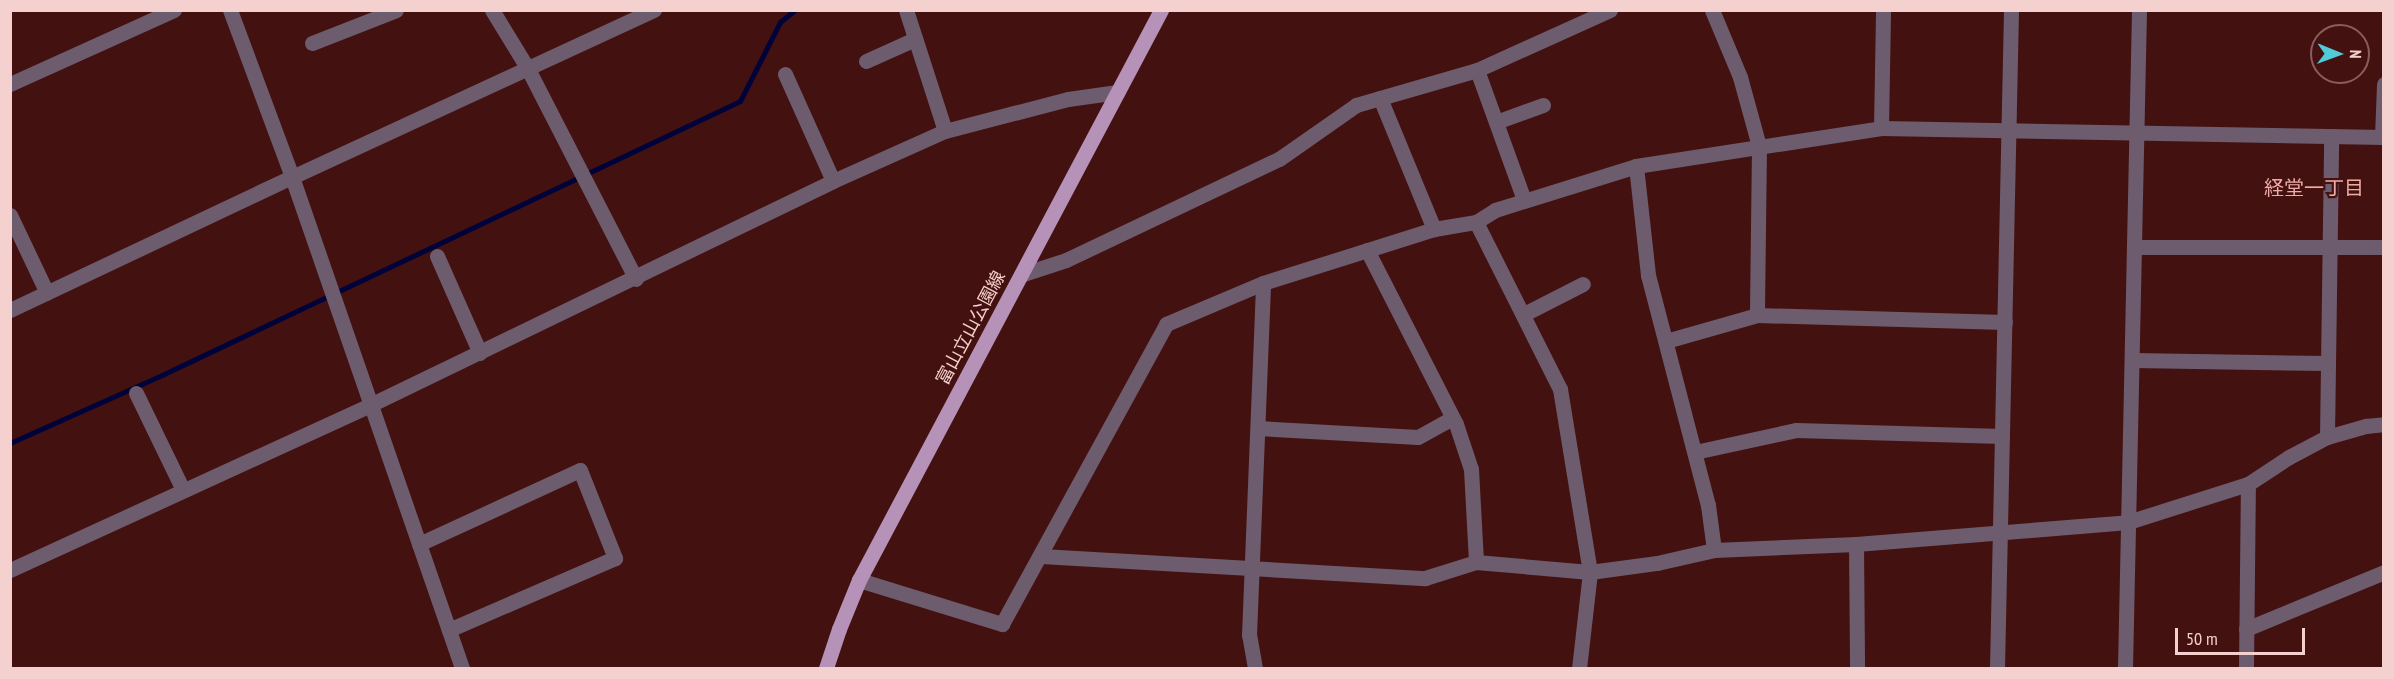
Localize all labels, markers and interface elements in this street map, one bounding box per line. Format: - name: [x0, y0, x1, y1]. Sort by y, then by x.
- north arrow: [2310, 24, 2370, 84]
- text: N: [2346, 50, 2366, 59]
- district label: 経堂一丁目: [2264, 176, 2364, 200]
- street label: 富山立山公園線: [932, 267, 1010, 389]
- scale bar: [2178, 616, 2308, 654]
- text: 50 m: [2186, 627, 2218, 650]

